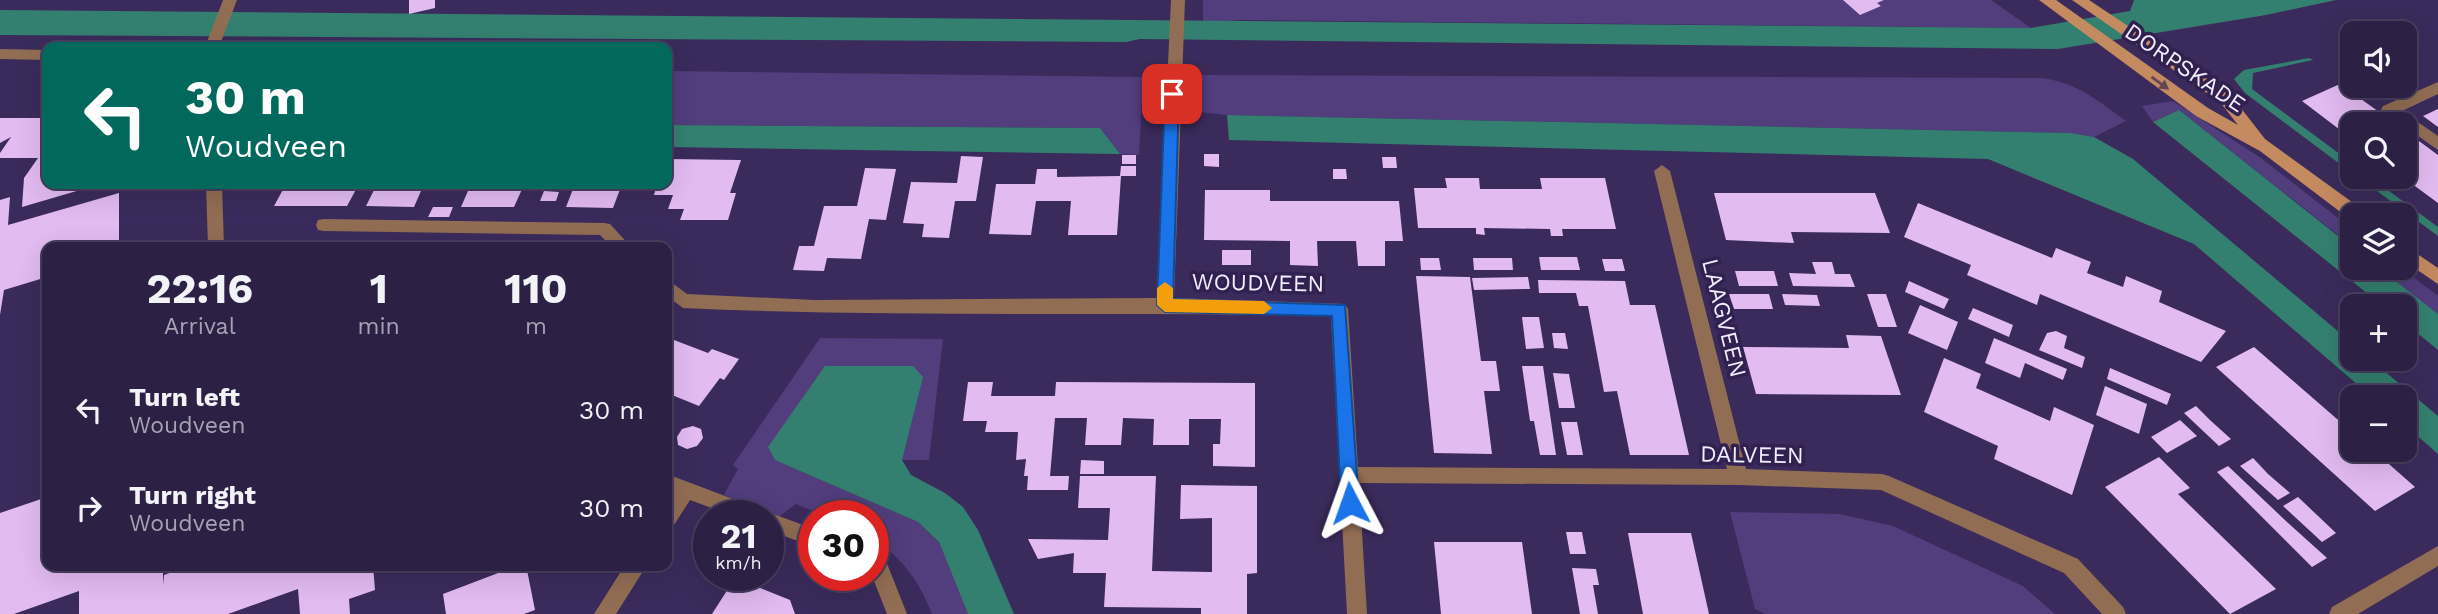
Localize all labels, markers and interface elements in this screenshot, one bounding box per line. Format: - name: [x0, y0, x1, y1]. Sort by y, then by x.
- street label: DORPSKADE: [2120, 18, 2250, 118]
- map controls: [2340, 21, 2417, 462]
- button: sound: [2340, 21, 2417, 98]
- pin: [1142, 64, 1202, 124]
- text: 30 m: [185, 68, 306, 126]
- icon: left: [70, 70, 161, 161]
- icon: arrive: [1153, 75, 1191, 113]
- one-way arrow: [2151, 75, 2169, 89]
- button: search: [2340, 112, 2417, 189]
- text: Woudveen: [185, 127, 347, 165]
- button: layers: [2340, 203, 2417, 280]
- street label: LAAGVEEN: [1696, 256, 1752, 380]
- text: 22:16: [146, 264, 253, 313]
- text: 1: [370, 264, 388, 313]
- text: 110: [504, 264, 568, 313]
- street label: WOUDVEEN: [1191, 268, 1325, 298]
- button: +: [2340, 294, 2417, 371]
- text: Arrival: [164, 313, 236, 340]
- text: min: [358, 313, 400, 340]
- text: m: [525, 313, 547, 340]
- text: Turn left: [129, 382, 240, 412]
- button: −: [2340, 385, 2417, 462]
- icon: left: [70, 391, 108, 429]
- text: 30 m: [579, 395, 644, 425]
- text: Woudveen: [129, 412, 245, 439]
- street label: DALVEEN: [1700, 441, 1804, 469]
- position arrow: [1313, 466, 1387, 540]
- text: Turn right: [129, 480, 256, 510]
- icon: right: [70, 489, 108, 527]
- text: 30 m: [579, 493, 644, 523]
- speed limit sign: 30: [798, 500, 889, 591]
- text: Woudveen: [129, 510, 245, 537]
- text: 21: [721, 515, 756, 557]
- text: km/h: [715, 552, 762, 573]

